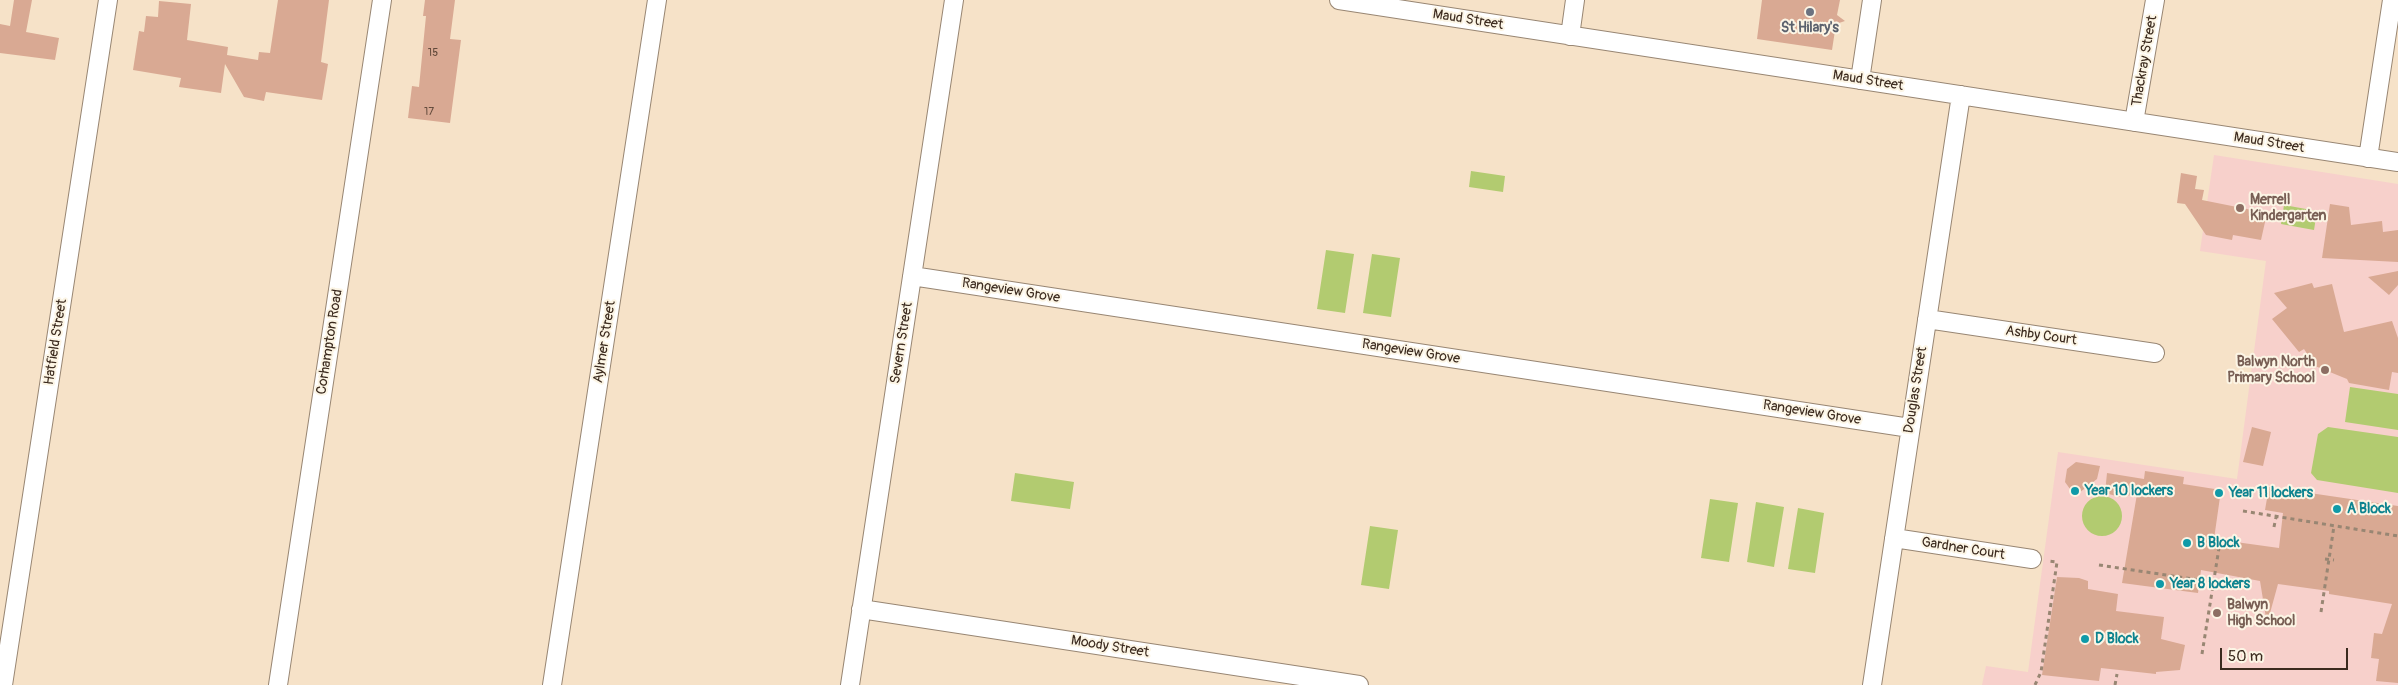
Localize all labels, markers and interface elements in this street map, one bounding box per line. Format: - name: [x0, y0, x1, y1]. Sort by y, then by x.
- street label: Maud Street: [1432, 6, 1504, 34]
- marker: St Hilary's: [1804, 6, 1816, 18]
- street label: Thackray Street: [2129, 14, 2161, 108]
- place label: St Hilary's: [1781, 20, 1839, 36]
- house number: 15: [428, 46, 438, 60]
- street label: Maud Street: [1832, 67, 1904, 95]
- house number: 17: [424, 105, 434, 119]
- street label: Maud Street: [2233, 129, 2305, 157]
- place label: Merrell Kindergarten: [2250, 192, 2326, 224]
- marker: Merrell Kindergarten: [2234, 202, 2246, 214]
- street label: Rangeview Grove: [961, 275, 1061, 307]
- street label: Corhampton Road: [313, 288, 347, 396]
- street label: Hatfield Street: [41, 298, 71, 386]
- street label: Aylmer Street: [590, 300, 620, 384]
- street label: Severn Street: [887, 301, 917, 385]
- street label: Ashby Court: [2004, 323, 2078, 349]
- street label: Rangeview Grove: [1361, 336, 1461, 368]
- street label: Douglas Street: [1901, 345, 1931, 435]
- place label: Balwyn North Primary School: [2227, 354, 2315, 387]
- marker: Balwyn North Primary School: [2319, 364, 2331, 376]
- street label: Rangeview Grove: [1762, 397, 1862, 429]
- place label: Year 10 lockers: [2085, 483, 2173, 499]
- marker: Year 10 lockers: [2069, 485, 2081, 497]
- place label: Year 11 lockers: [2229, 485, 2313, 501]
- marker: Year 11 lockers: [2213, 487, 2225, 499]
- place label: A Block: [2347, 501, 2391, 517]
- marker: A Block: [2331, 503, 2343, 515]
- street label: Gardner Court: [1920, 534, 2006, 564]
- place label: B Block: [2197, 535, 2240, 551]
- marker: B Block: [2181, 537, 2193, 549]
- place label: Year 8 lockers: [2170, 576, 2250, 592]
- marker: Year 8 lockers: [2154, 578, 2166, 590]
- place label: Balwyn High School: [2227, 597, 2295, 630]
- marker: Balwyn High School: [2211, 607, 2223, 619]
- place label: D Block: [2095, 631, 2139, 647]
- street label: Moody Street: [1070, 633, 1150, 661]
- marker: D Block: [2079, 633, 2091, 645]
- scale bar: [2223, 638, 2350, 670]
- text: 50 m: [2228, 647, 2263, 666]

